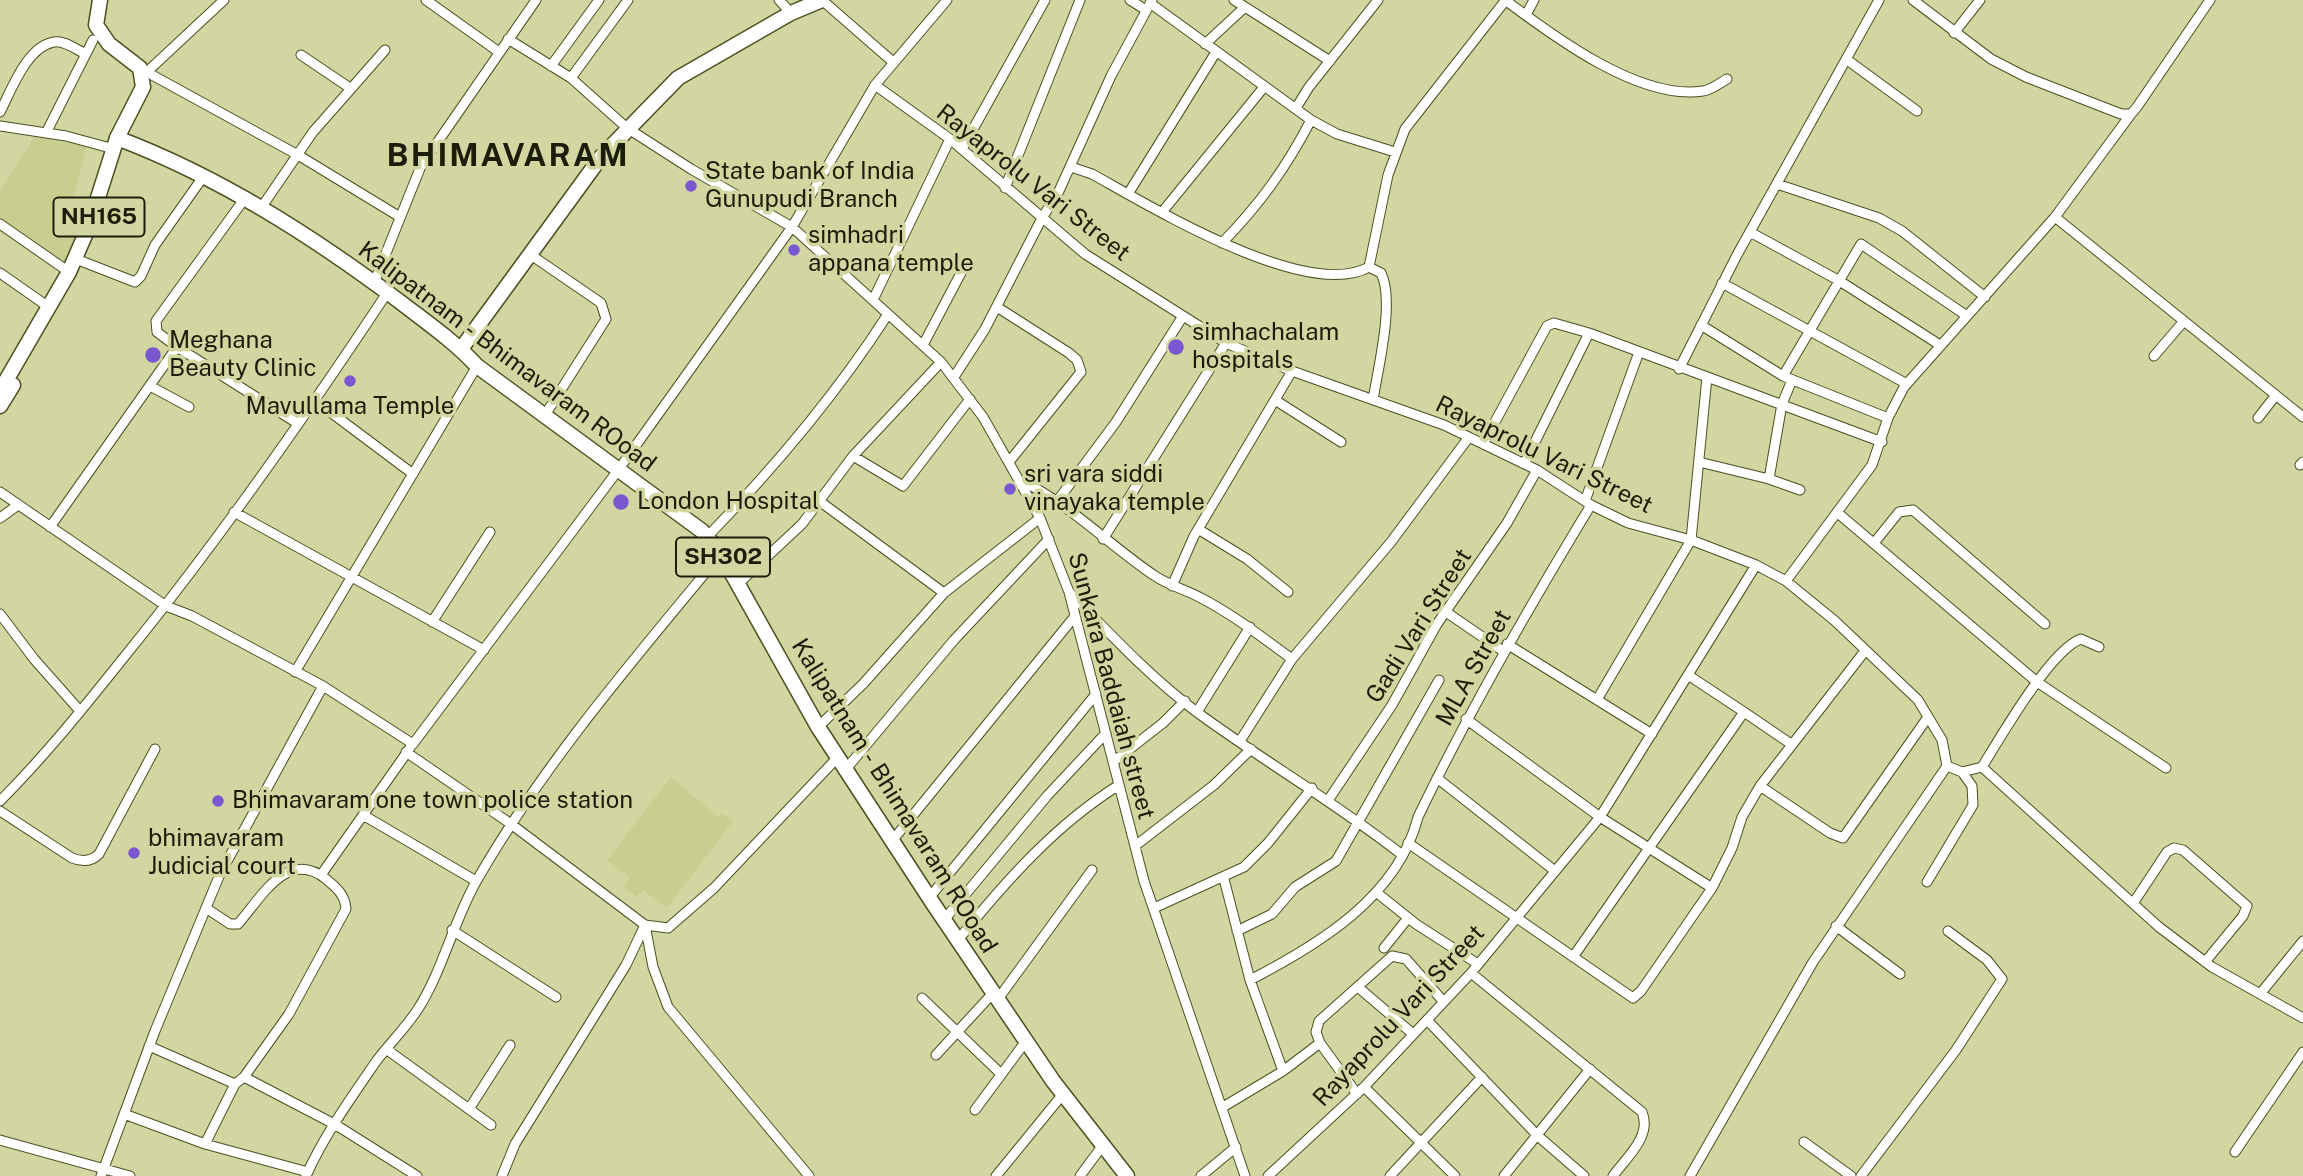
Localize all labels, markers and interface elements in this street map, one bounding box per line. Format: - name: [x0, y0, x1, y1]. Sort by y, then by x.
- street label: Rayaprolu Vari Street: [930, 98, 1136, 268]
- district label: BHIMAVARAM: [388, 137, 628, 175]
- place label: State bank of India Gunupudi Branch: [705, 158, 914, 214]
- marker: State bank of India Gunupudi Branch: [683, 178, 699, 194]
- road number: NH165: [54, 198, 144, 236]
- place label: simhadri appana temple: [808, 222, 974, 278]
- street label: Kalipatnam - Bhimavaram ROoad: [352, 236, 662, 478]
- marker: simhadri appana temple: [786, 242, 802, 258]
- place label: simhachalam hospitals: [1192, 319, 1339, 375]
- place label: Meghana Beauty Clinic: [169, 327, 316, 383]
- marker: simhachalam hospitals: [1166, 337, 1186, 357]
- marker: Meghana Beauty Clinic: [143, 345, 163, 365]
- marker: Mavullama Temple: [342, 373, 358, 389]
- street label: Rayaprolu Vari Street: [1431, 390, 1657, 520]
- place label: Mavullama Temple: [246, 393, 454, 421]
- place label: sri vara siddi vinayaka temple: [1024, 461, 1205, 517]
- marker: sri vara siddi vinayaka temple: [1002, 481, 1018, 497]
- place label: London Hospital: [637, 488, 819, 516]
- marker: London Hospital: [611, 492, 631, 512]
- road number: SH302: [676, 538, 770, 576]
- street label: Gadi Vari Street: [1360, 543, 1478, 709]
- street label: Sunkara Baddaiah street: [1062, 549, 1160, 823]
- street label: MLA Street: [1430, 605, 1518, 731]
- street label: Kalipatnam - Bhimavaram ROoad: [785, 633, 1003, 959]
- place label: Bhimavaram one town police station: [232, 787, 633, 815]
- marker: Bhimavaram one town police station: [210, 793, 226, 809]
- place label: bhimavaram Judicial court: [148, 825, 296, 881]
- marker: bhimavaram Judicial court: [126, 845, 142, 861]
- street label: Rayaprolu Vari Street: [1307, 919, 1491, 1113]

